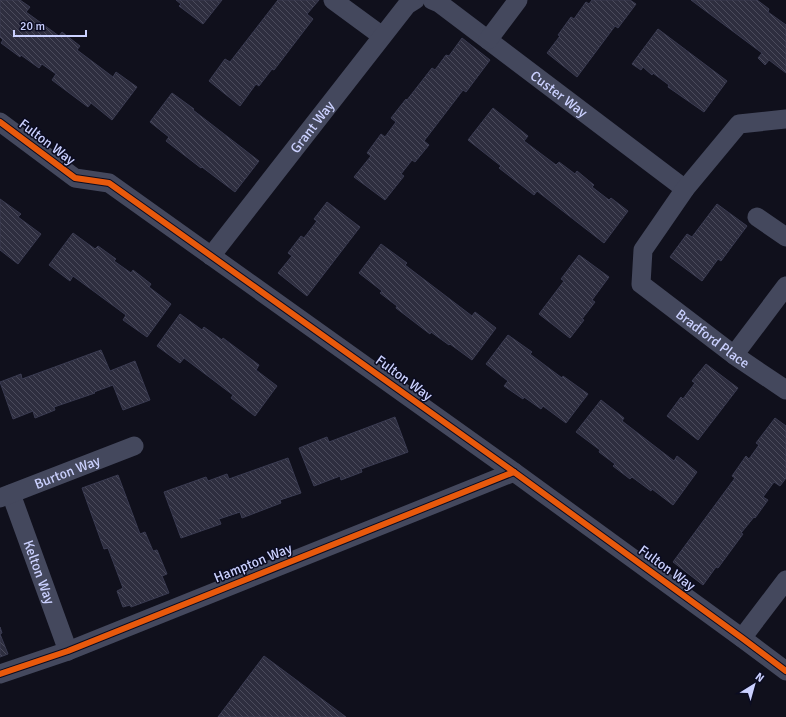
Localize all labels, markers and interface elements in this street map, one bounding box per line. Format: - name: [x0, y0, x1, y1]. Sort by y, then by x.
- scale bar: [14, 12, 86, 38]
- text: 20 m: [20, 19, 45, 34]
- street label: Custer Way: [527, 67, 591, 121]
- street label: Grant Way: [286, 97, 338, 156]
- street label: Fulton Way: [15, 115, 79, 169]
- street label: Bradford Place: [673, 305, 753, 372]
- street label: Fulton Way: [372, 352, 436, 405]
- street label: Burton Way: [32, 451, 103, 492]
- street label: Kelton Way: [20, 538, 59, 607]
- street label: Hampton Way: [211, 539, 295, 586]
- street label: Fulton Way: [635, 542, 699, 595]
- north arrow: [734, 665, 774, 705]
- text: N: [753, 670, 767, 685]

